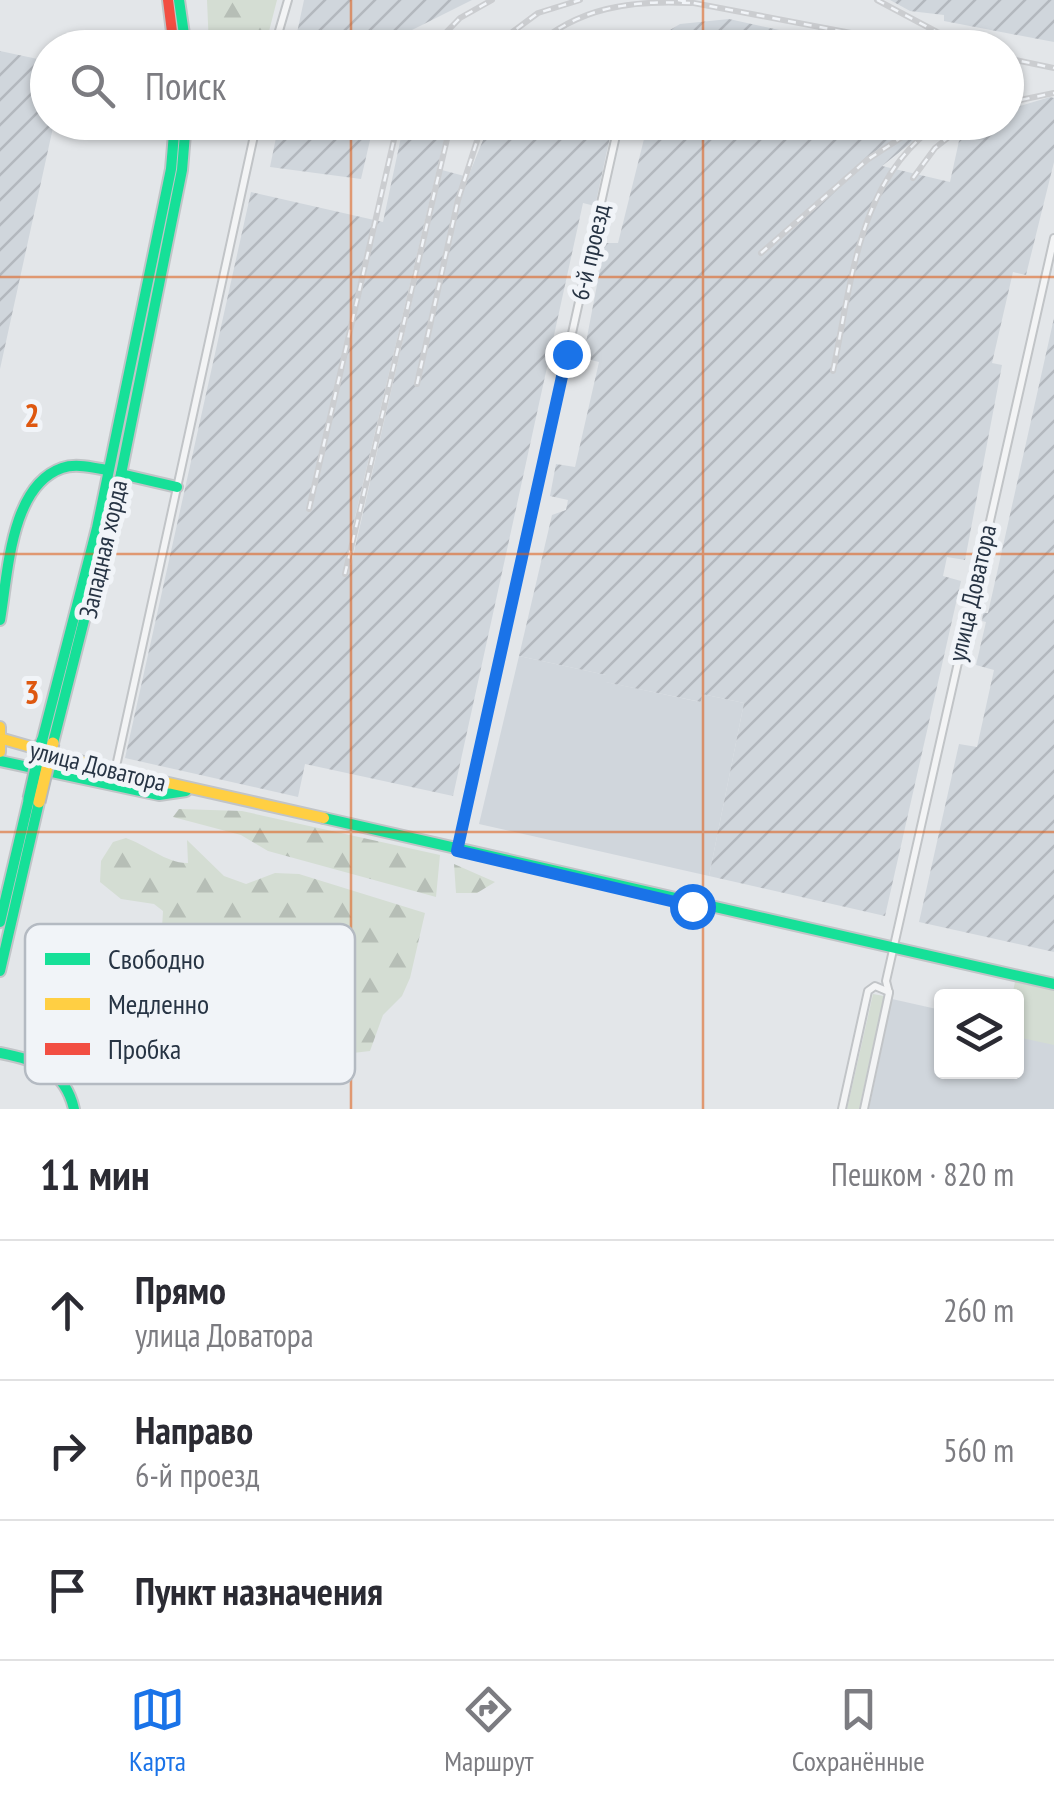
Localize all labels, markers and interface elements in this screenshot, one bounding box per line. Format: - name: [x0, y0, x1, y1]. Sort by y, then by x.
- search box: [30, 30, 1024, 140]
- icon: search: [65, 58, 120, 113]
- text: Поиск: [145, 61, 226, 110]
- street label: 6-й проезд: [563, 201, 617, 303]
- route end: [545, 332, 591, 378]
- text: 2: [24, 394, 40, 436]
- street label: Западная хорда: [72, 477, 134, 621]
- street label: улица Доватора: [941, 521, 1003, 665]
- text: 3: [24, 671, 40, 713]
- street label: улица Доватора: [26, 734, 170, 798]
- route start: [670, 884, 716, 930]
- legend: [25, 924, 355, 1084]
- text: Свободно: [108, 940, 205, 977]
- text: Медленно: [108, 985, 209, 1022]
- map controls: [934, 989, 1024, 1079]
- button: layers: [934, 989, 1024, 1079]
- text: Пробка: [108, 1030, 181, 1067]
- text: 11 мин: [40, 1147, 150, 1202]
- text: Пешком · 820 m: [831, 1153, 1014, 1195]
- text: Прямо: [135, 1265, 226, 1314]
- icon: ahead: [40, 1283, 95, 1338]
- text: 260 m: [943, 1289, 1014, 1331]
- text: улица Доватора: [135, 1314, 314, 1356]
- text: Направо: [135, 1405, 253, 1454]
- icon: right: [40, 1423, 95, 1478]
- text: 560 m: [943, 1429, 1014, 1471]
- text: 6-й проезд: [135, 1454, 260, 1496]
- icon: arrive: [40, 1563, 95, 1618]
- text: Пункт назначения: [135, 1566, 383, 1615]
- tab: Карта: [129, 1682, 186, 1779]
- tab: Маршрут: [444, 1682, 534, 1779]
- tab: Сохранённые: [792, 1682, 925, 1779]

